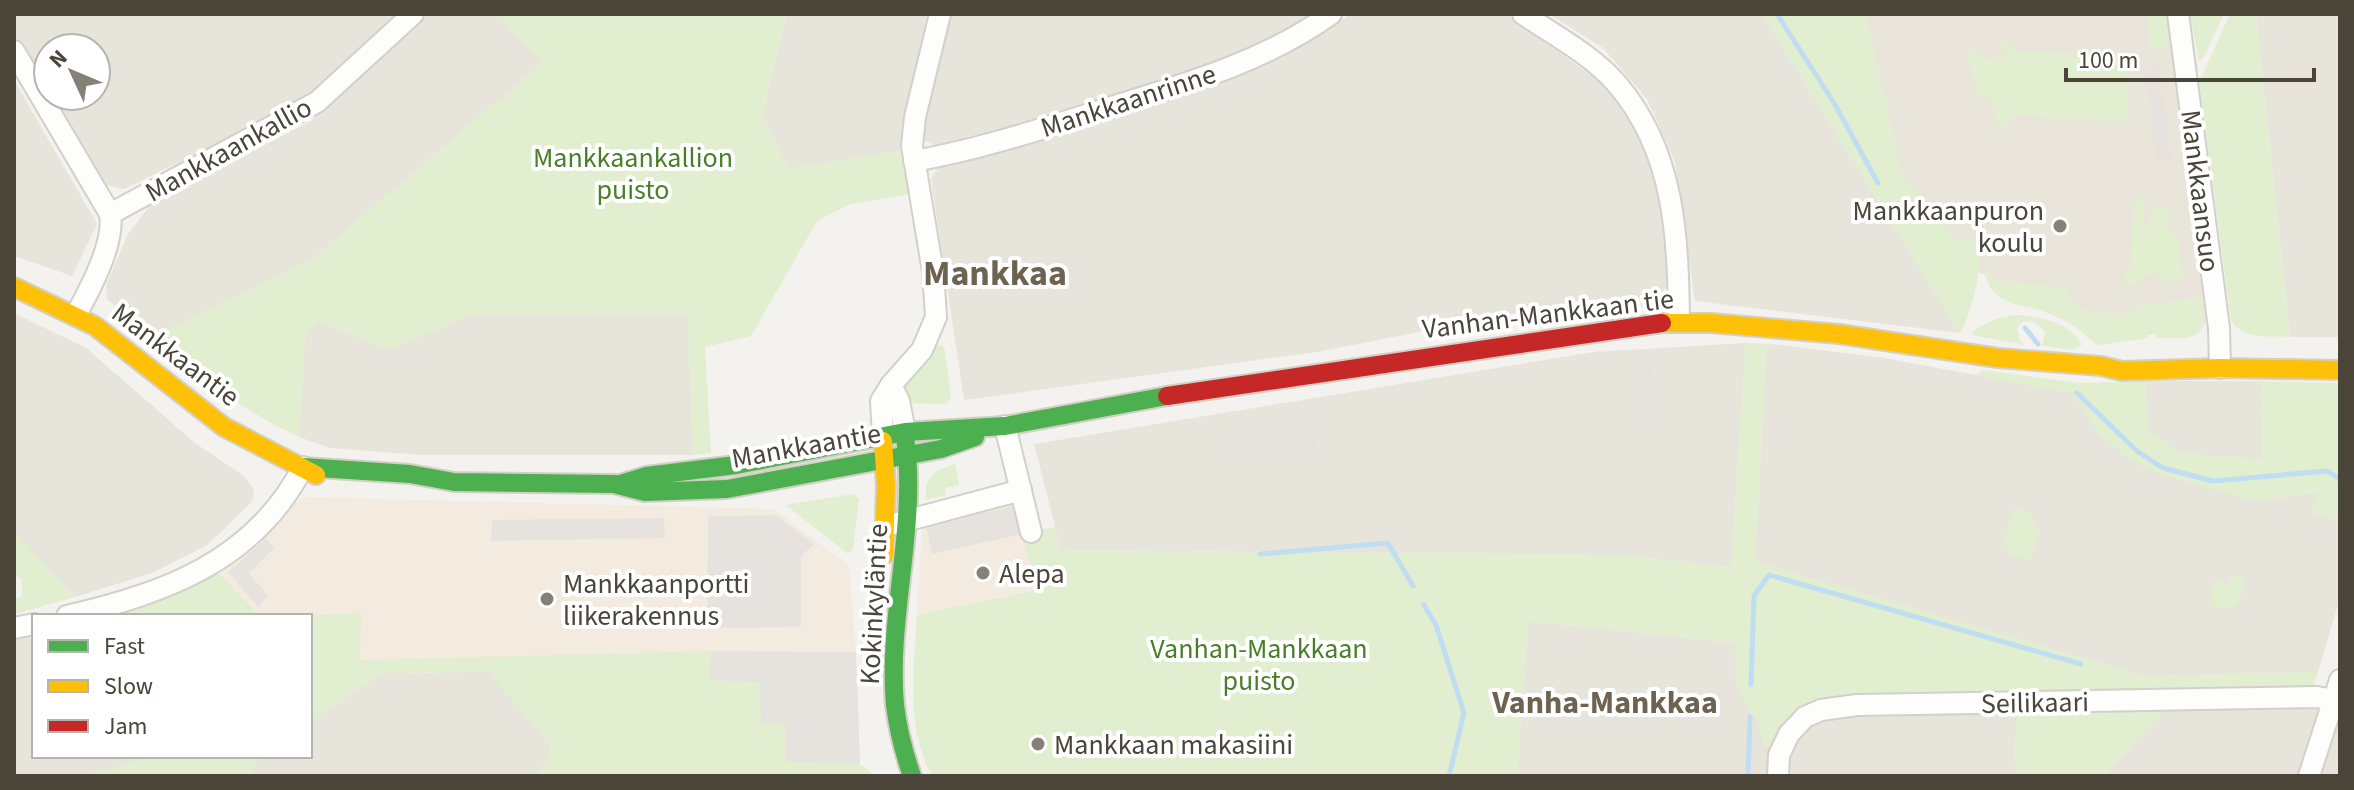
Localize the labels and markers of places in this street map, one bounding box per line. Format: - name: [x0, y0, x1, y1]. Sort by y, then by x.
- place label: Mankkaanpuron koulu: [1853, 191, 2044, 263]
- marker: Mankkaanpuron koulu: [2051, 217, 2069, 235]
- place label: Alepa: [999, 554, 1065, 594]
- place label: Mankkaanportti liikerakennus: [563, 564, 749, 636]
- marker: Alepa: [974, 564, 992, 582]
- marker: Mankkaanportti liikerakennus: [538, 590, 556, 608]
- place label: Mankkaan makasiini: [1054, 725, 1293, 765]
- marker: Mankkaan makasiini: [1029, 735, 1047, 753]

